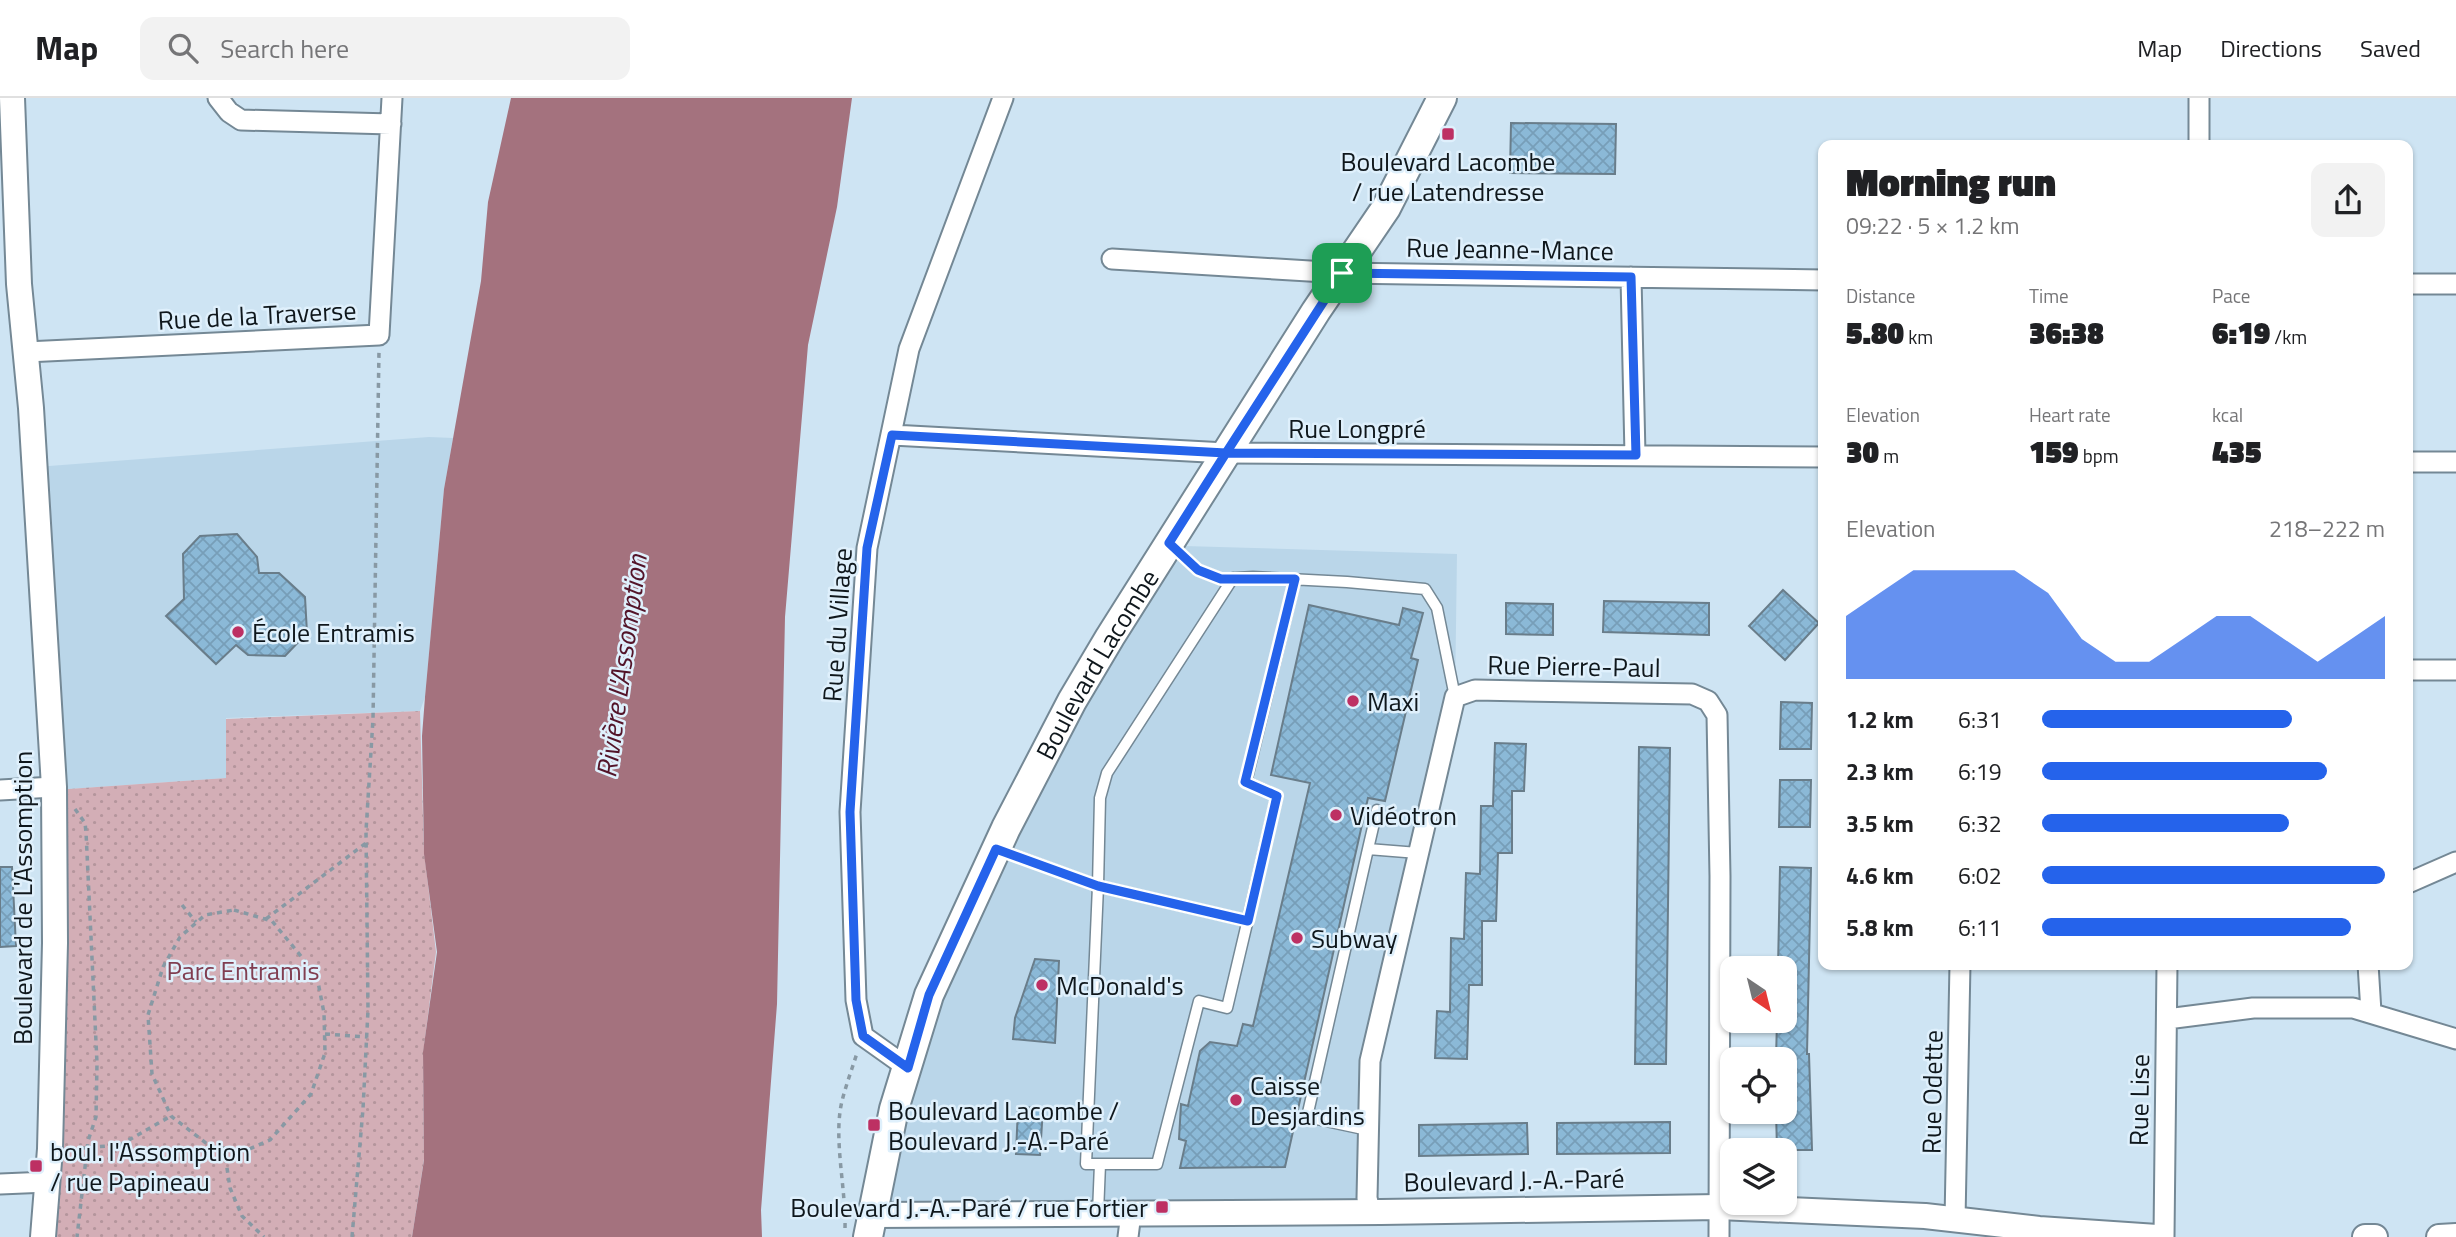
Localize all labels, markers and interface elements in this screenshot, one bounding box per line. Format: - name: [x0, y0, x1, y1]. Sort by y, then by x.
- search box: [140, 17, 630, 80]
- text: Map: [35, 23, 98, 73]
- icon: search: [164, 29, 202, 67]
- text: Search here: [220, 29, 349, 68]
- text: Map: [2137, 30, 2182, 66]
- text: Directions: [2220, 30, 2322, 66]
- text: Saved: [2360, 30, 2421, 66]
- marker: Boulevard Lacombe / rue Latendresse: [1440, 126, 1456, 142]
- place label: Boulevard Lacombe / rue Latendresse: [1341, 142, 1555, 211]
- text: Morning run: [1846, 153, 2056, 211]
- button: share: [2311, 163, 2385, 237]
- text: 09:22 · 5 × 1.2 km: [1846, 208, 2020, 243]
- street label: Rue Jeanne-Mance: [1406, 228, 1614, 270]
- pin: [1312, 243, 1372, 303]
- icon: arrive: [1323, 254, 1361, 292]
- text: Distance: [1846, 281, 1915, 310]
- text: Time: [2029, 281, 2069, 310]
- text: Pace: [2212, 281, 2250, 310]
- street label: Rue de la Traverse: [157, 290, 357, 340]
- text: 5.80: [1846, 310, 1904, 356]
- text: 36:38: [2029, 310, 2104, 356]
- text: 6:19: [2212, 310, 2270, 356]
- text: km: [1904, 322, 1933, 351]
- text: /km: [2270, 322, 2307, 351]
- text: Elevation: [1846, 400, 1920, 429]
- text: Heart rate: [2029, 400, 2111, 429]
- text: kcal: [2212, 400, 2243, 429]
- street label: Rue Longpré: [1288, 409, 1426, 448]
- text: 30: [1846, 429, 1879, 475]
- text: 159: [2029, 429, 2079, 475]
- text: 435: [2212, 429, 2262, 475]
- text: m: [1879, 441, 1899, 470]
- text: bpm: [2079, 441, 2119, 470]
- text: Elevation: [1846, 511, 1935, 546]
- text: 218–222 m: [2269, 511, 2385, 546]
- street label: Rue du Village: [812, 547, 862, 703]
- water label: Rivière L'Assomption: [584, 551, 658, 780]
- street label: Boulevard Lacombe: [1025, 561, 1168, 766]
- place label: École Entramis: [252, 613, 415, 652]
- marker: École Entramis: [230, 624, 246, 640]
- street label: Rue Pierre-Paul: [1487, 645, 1661, 687]
- place label: Maxi: [1367, 682, 1419, 721]
- marker: Maxi: [1345, 693, 1361, 709]
- text: 1.2 km: [1846, 702, 1914, 737]
- text: 6:31: [1958, 702, 2002, 737]
- street label: Boulevard de L'Assomption: [3, 751, 42, 1045]
- text: 2.3 km: [1846, 754, 1914, 789]
- text: 6:19: [1958, 754, 2002, 789]
- place label: Vidéotron: [1350, 796, 1457, 835]
- text: 3.5 km: [1846, 806, 1914, 841]
- text: 6:32: [1958, 806, 2002, 841]
- marker: Vidéotron: [1328, 807, 1344, 823]
- text: 4.6 km: [1846, 858, 1914, 893]
- text: 6:02: [1958, 858, 2002, 893]
- text: 5.8 km: [1846, 910, 1914, 945]
- text: 6:11: [1958, 910, 2002, 945]
- place label: Subway: [1311, 919, 1398, 958]
- marker: Subway: [1289, 930, 1305, 946]
- park label: Parc Entramis: [166, 951, 320, 990]
- north arrow: [1720, 956, 1797, 1032]
- map controls: [1720, 956, 1797, 1215]
- place label: McDonald's: [1056, 966, 1184, 1005]
- marker: McDonald's: [1034, 977, 1050, 993]
- street label: Rue Odette: [1911, 1030, 1953, 1154]
- button: locate: [1720, 1047, 1797, 1124]
- street label: Rue Lise: [2119, 1054, 2159, 1146]
- place label: Caisse Desjardins: [1250, 1066, 1365, 1135]
- place label: Boulevard Lacombe / Boulevard J.-A.-Paré: [888, 1091, 1119, 1160]
- marker: Caisse Desjardins: [1228, 1092, 1244, 1108]
- marker: Boulevard Lacombe / Boulevard J.-A.-Paré: [866, 1117, 882, 1133]
- place label: boul. l'Assomption / rue Papineau: [50, 1132, 250, 1201]
- button: layers: [1720, 1138, 1797, 1215]
- marker: boul. l'Assomption / rue Papineau: [28, 1158, 44, 1174]
- street label: Boulevard J.-A.-Paré: [1403, 1159, 1625, 1201]
- place label: Boulevard J.-A.-Paré / rue Fortier: [790, 1188, 1148, 1227]
- marker: Boulevard J.-A.-Paré / rue Fortier: [1154, 1199, 1170, 1215]

